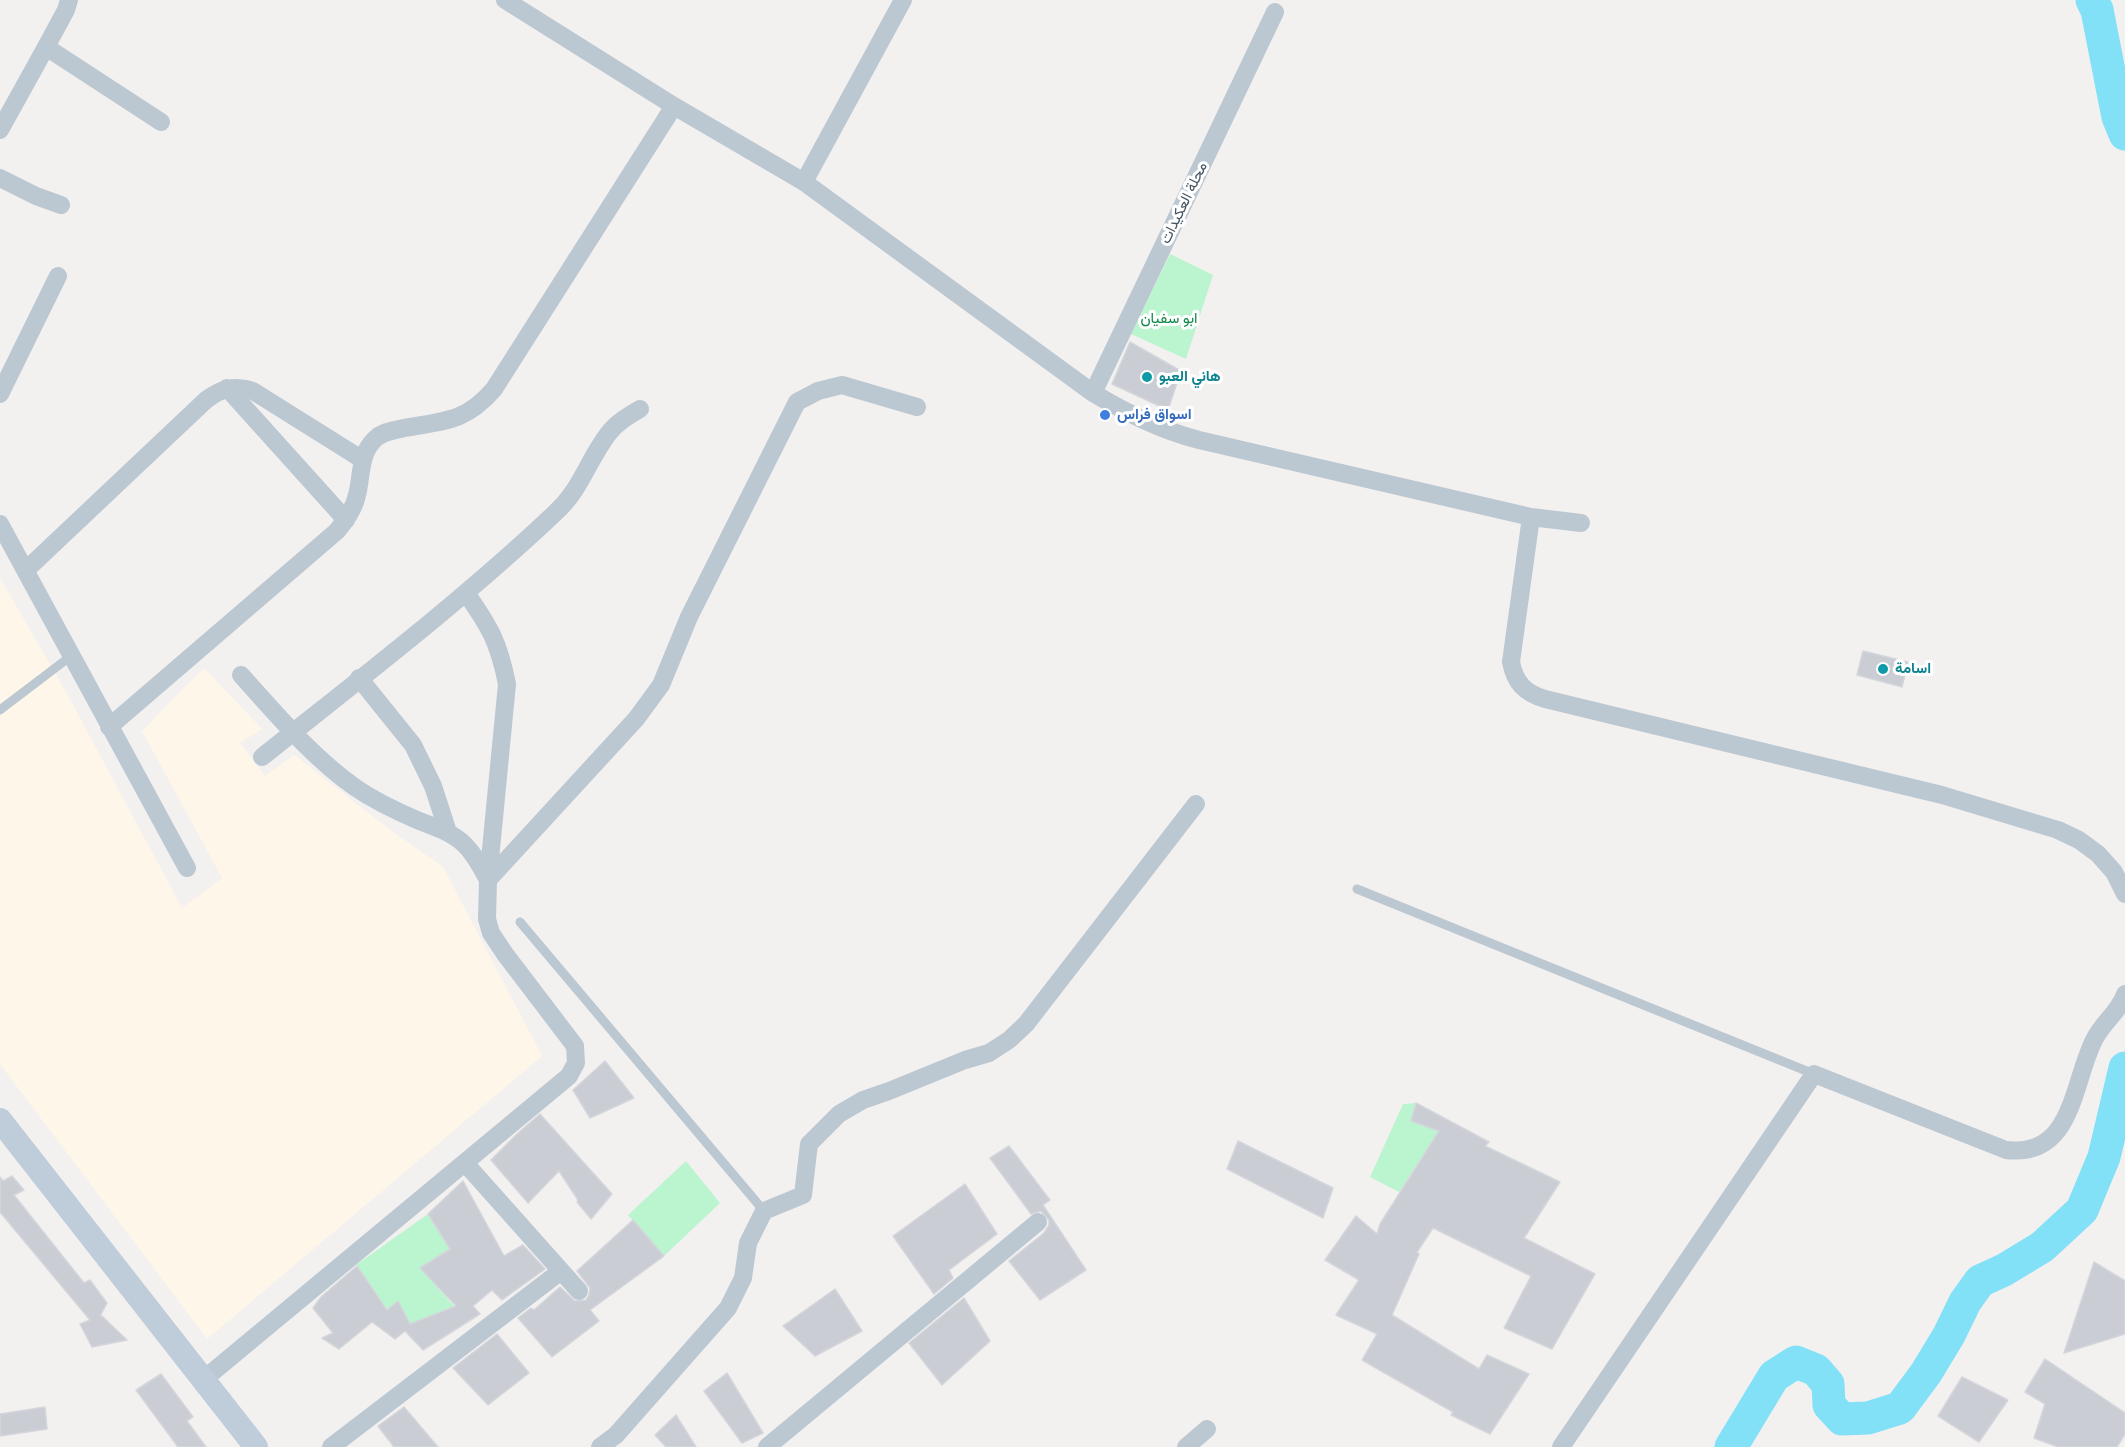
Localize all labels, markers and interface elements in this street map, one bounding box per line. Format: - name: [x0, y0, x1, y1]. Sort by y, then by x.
- street label: محلة العكيدات: [1157, 159, 1211, 247]
- park label: ابو سفيان: [1140, 310, 1198, 328]
- place label: هاني العبو: [1159, 368, 1221, 386]
- marker: هاني العبو: [1140, 370, 1154, 384]
- place label: اسواق فراس: [1117, 406, 1192, 424]
- marker: اسواق فراس: [1098, 408, 1112, 422]
- place label: اسامة: [1895, 660, 1931, 678]
- marker: اسامة: [1876, 662, 1890, 676]

